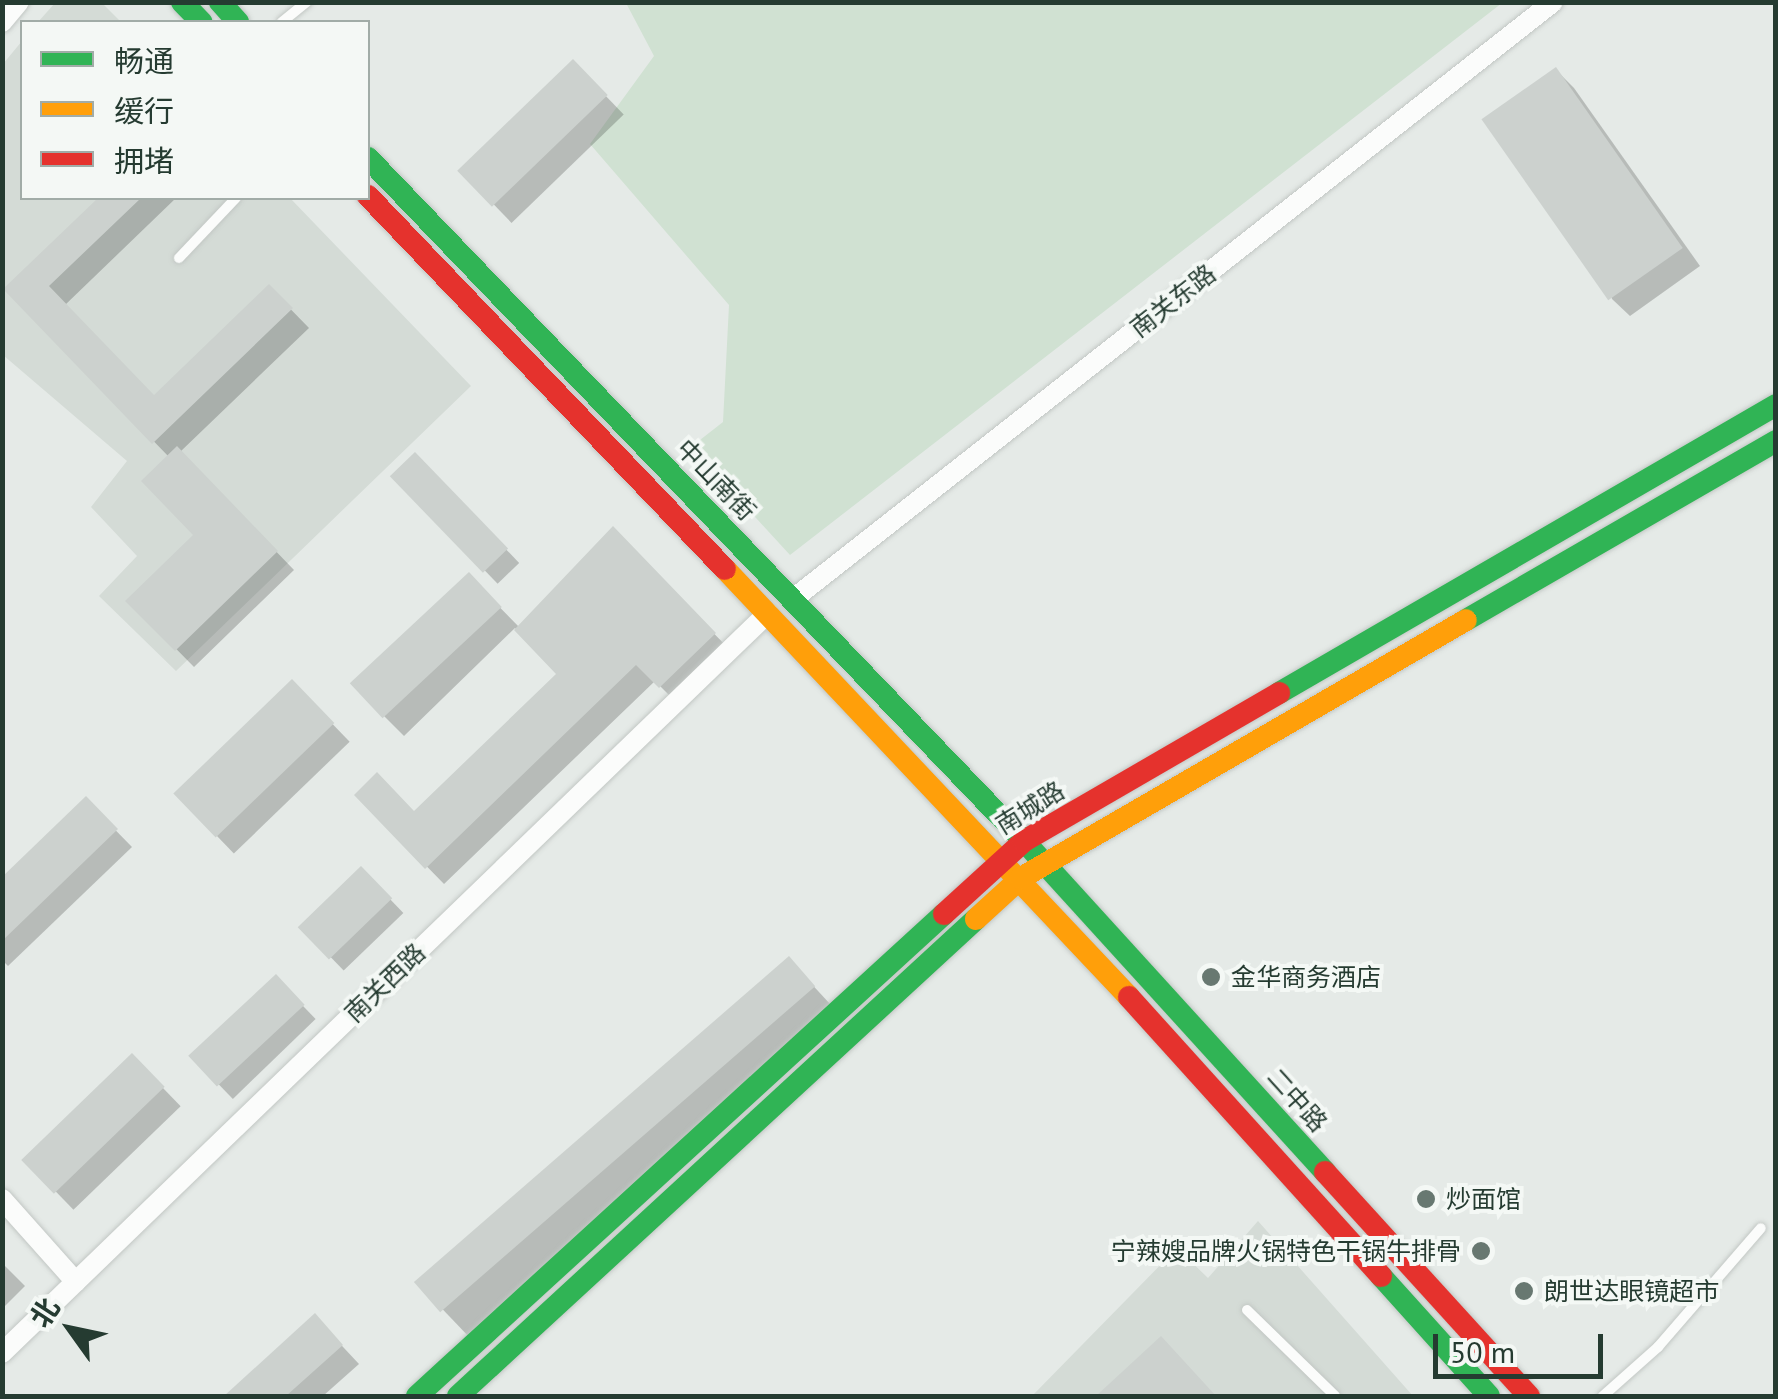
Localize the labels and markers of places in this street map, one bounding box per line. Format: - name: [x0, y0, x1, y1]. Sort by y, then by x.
- place label: 金华商务酒店: [1231, 962, 1381, 992]
- marker: 金华商务酒店: [1200, 966, 1222, 988]
- place label: 炒面馆: [1446, 1184, 1521, 1214]
- marker: 炒面馆: [1415, 1188, 1437, 1210]
- place label: 宁辣嫂品牌火锅特色干锅牛排骨: [1111, 1236, 1461, 1266]
- marker: 宁辣嫂品牌火锅特色干锅牛排骨: [1470, 1240, 1492, 1262]
- place label: 朗世达眼镜超市: [1544, 1276, 1719, 1306]
- marker: 朗世达眼镜超市: [1513, 1280, 1535, 1302]

